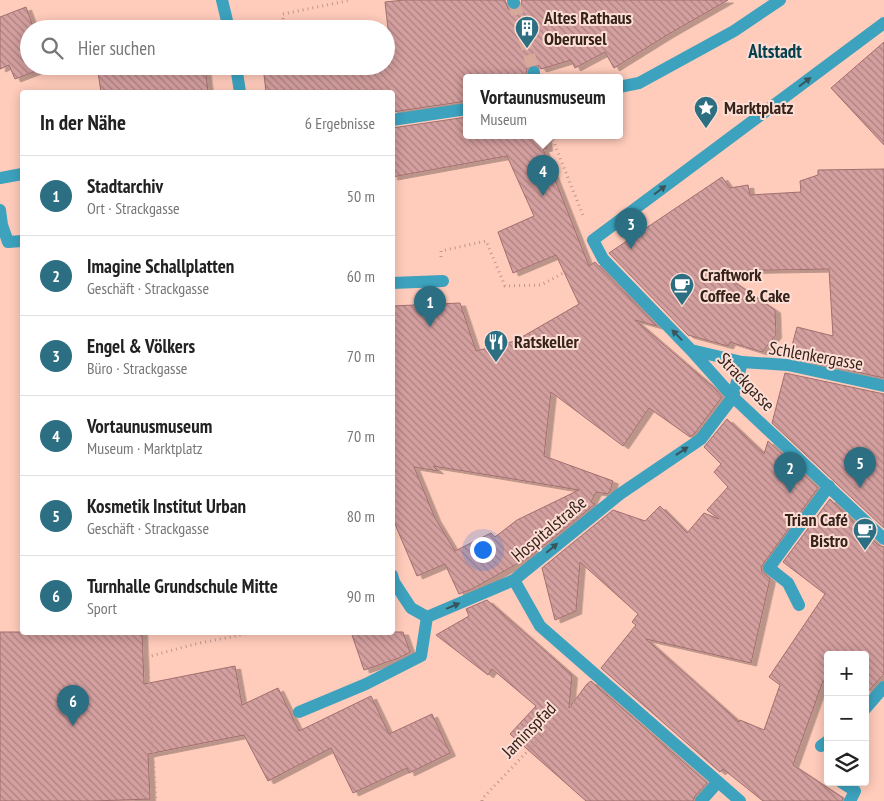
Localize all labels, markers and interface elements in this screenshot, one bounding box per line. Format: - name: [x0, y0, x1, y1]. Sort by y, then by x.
- place label: Altes Rathaus Oberursel: [543, 6, 632, 50]
- building icon: Altes Rathaus Oberursel: [514, 15, 540, 49]
- search box: [20, 20, 395, 75]
- icon: search: [38, 34, 66, 62]
- text: Hier suchen: [78, 36, 155, 60]
- district label: Altstadt: [747, 39, 802, 63]
- popup: [463, 74, 623, 139]
- one-way arrow: [798, 77, 812, 87]
- text: Vortaunusmuseum: [480, 85, 606, 109]
- place icon: Marktplatz: [693, 95, 719, 129]
- place label: Marktplatz: [724, 96, 793, 119]
- text: In der Nähe: [40, 109, 126, 136]
- text: Museum: [480, 109, 527, 129]
- text: 6 Ergebnisse: [305, 113, 375, 133]
- pin: 4: [527, 155, 559, 196]
- text: Stadtarchiv: [87, 174, 163, 198]
- one-way arrow: [653, 185, 667, 195]
- text: 1: [52, 186, 60, 206]
- text: 50 m: [347, 186, 375, 206]
- text: Ort · Strackgasse: [87, 198, 180, 218]
- pin: 3: [615, 208, 647, 249]
- text: Imagine Schallplatten: [87, 254, 234, 278]
- place label: Craftwork Coffee & Cake: [700, 263, 791, 307]
- text: 2: [52, 266, 60, 286]
- text: 60 m: [347, 266, 375, 286]
- cafe icon: Craftwork Coffee & Cake: [669, 272, 695, 306]
- text: Geschäft · Strackgasse: [87, 278, 209, 298]
- pin: 1: [414, 286, 446, 327]
- restaurant icon: Ratskeller: [483, 329, 509, 363]
- one-way arrow: [671, 329, 683, 341]
- place label: Ratskeller: [514, 330, 579, 353]
- text: Engel & Völkers: [87, 334, 195, 358]
- street label: Schlenkergasse: [767, 336, 865, 375]
- text: 3: [52, 346, 60, 366]
- text: 70 m: [347, 346, 375, 366]
- street label: Strackgasse: [713, 348, 780, 416]
- text: Büro · Strackgasse: [87, 358, 187, 378]
- text: Vortaunusmuseum: [87, 414, 212, 438]
- text: 4: [52, 426, 60, 446]
- text: 70 m: [347, 426, 375, 446]
- text: Museum · Marktplatz: [87, 438, 203, 458]
- one-way arrow: [675, 447, 689, 456]
- pin: 5: [844, 447, 876, 488]
- pin: 2: [774, 452, 806, 493]
- street label: Hospitalstraße: [506, 491, 591, 567]
- text: Kosmetik Institut Urban: [87, 494, 246, 518]
- text: 5: [52, 506, 60, 526]
- text: 80 m: [347, 506, 375, 526]
- place label: Trian Café Bistro: [785, 508, 848, 552]
- cafe icon: Trian Café Bistro: [852, 517, 878, 551]
- text: Geschäft · Strackgasse: [87, 518, 209, 538]
- your location: [470, 537, 496, 563]
- one-way arrow: [545, 543, 558, 554]
- text: Turnhalle Grundschule Mitte: [87, 574, 278, 598]
- text: 6: [52, 586, 60, 606]
- text: 90 m: [347, 586, 375, 606]
- text: Sport: [87, 598, 117, 618]
- one-way arrow: [446, 601, 460, 609]
- map controls: [824, 651, 869, 786]
- button: +: [824, 651, 869, 696]
- pin: 6: [57, 685, 89, 726]
- button: −: [824, 696, 869, 741]
- street label: Jaminspfad: [496, 697, 561, 763]
- button: layers: [824, 741, 869, 786]

